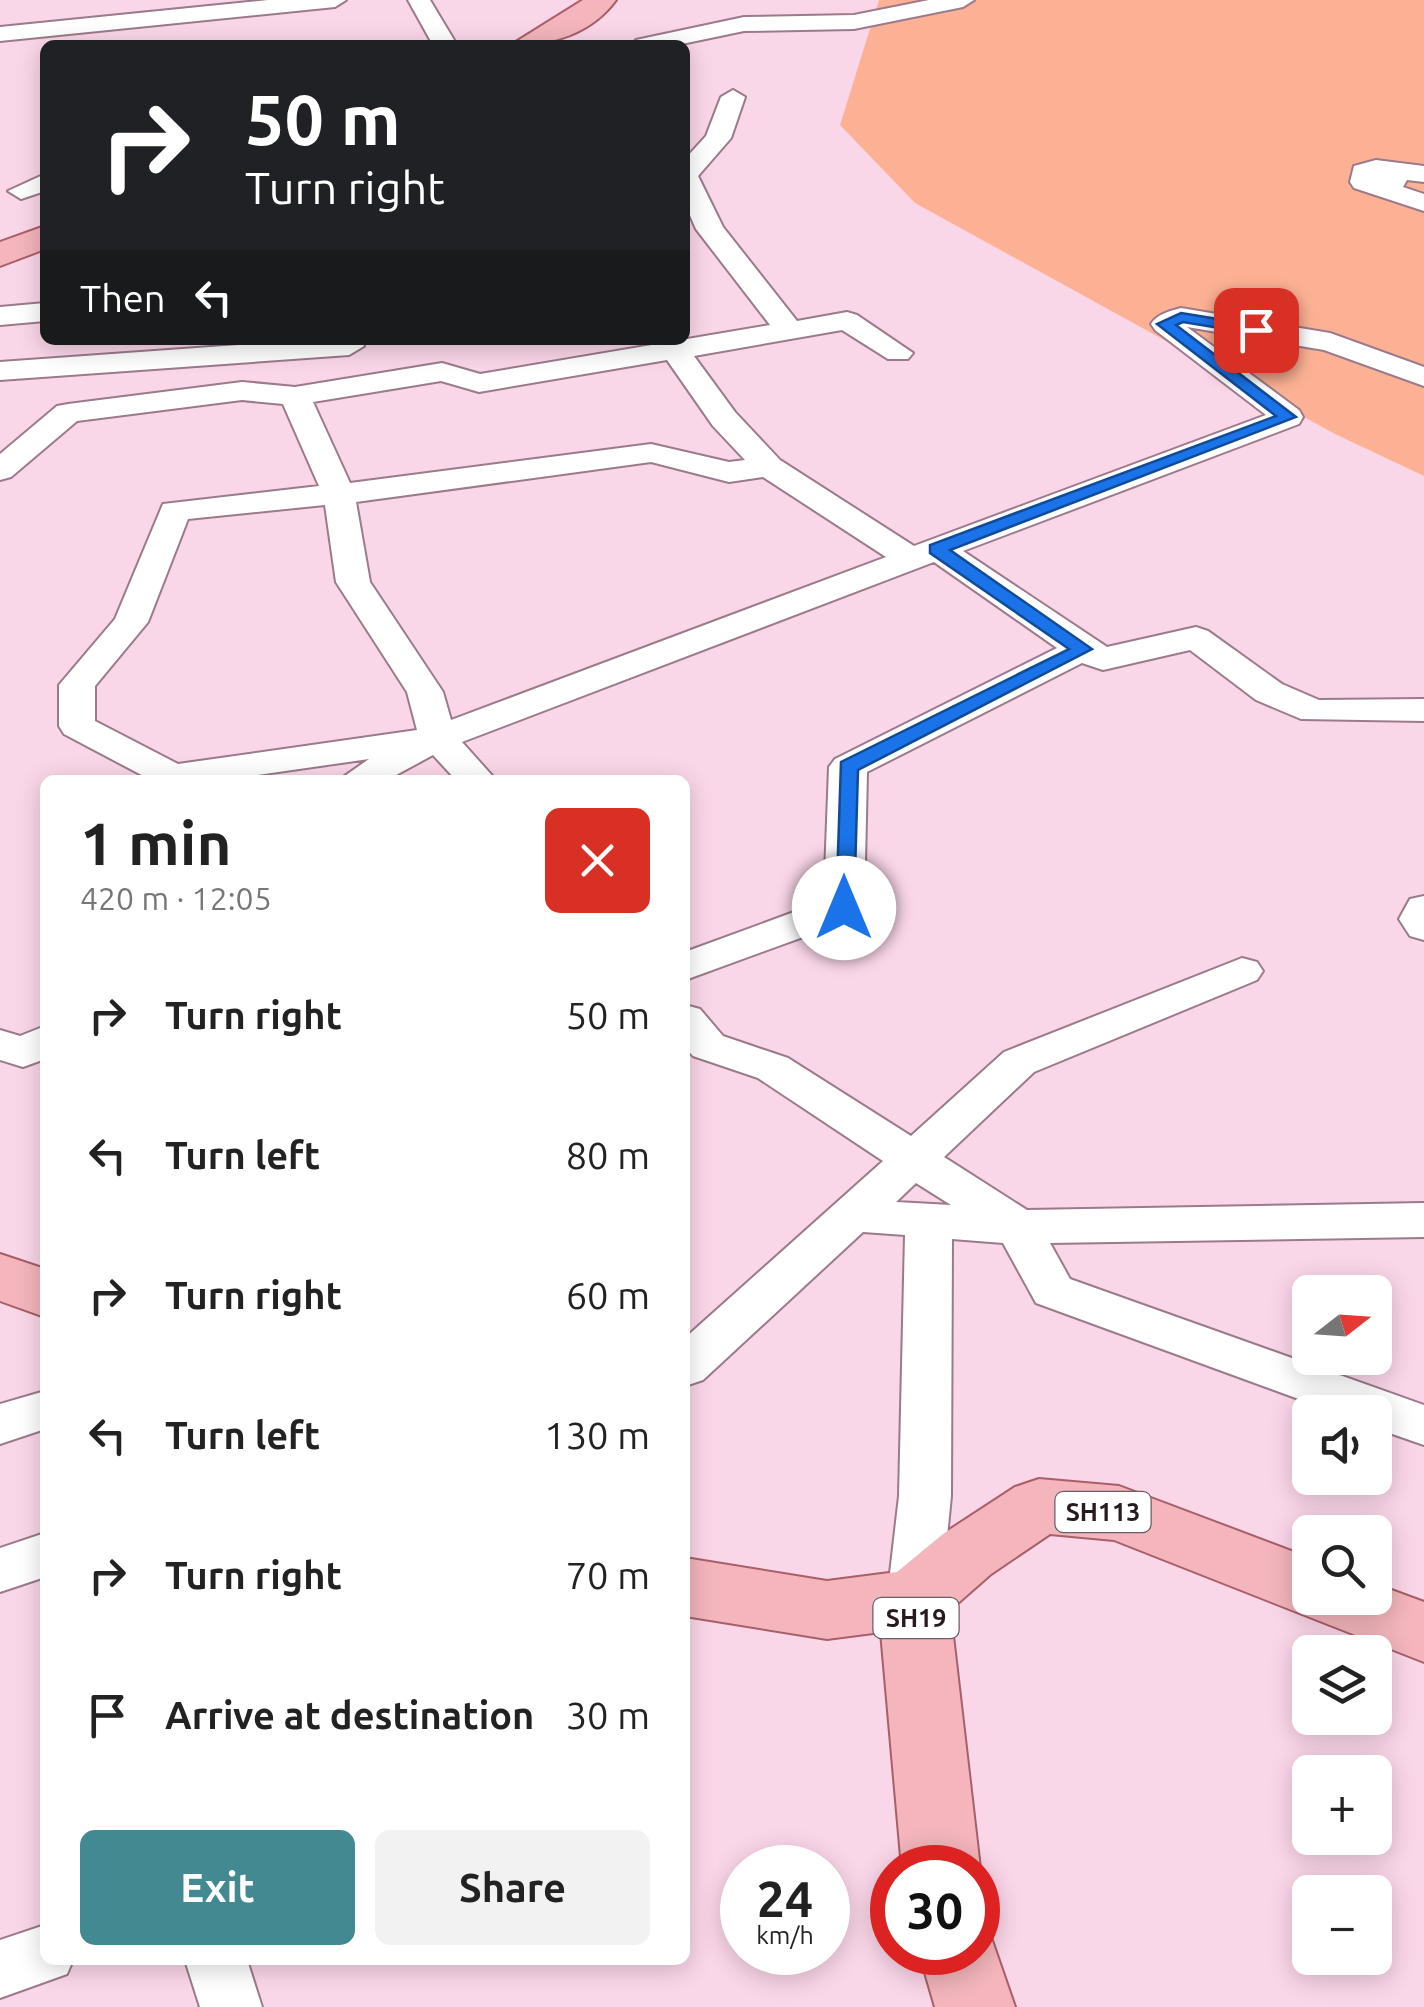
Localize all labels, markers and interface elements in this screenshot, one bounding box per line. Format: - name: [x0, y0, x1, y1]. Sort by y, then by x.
- icon: right: [80, 80, 210, 210]
- text: 50 m: [245, 80, 401, 158]
- text: Turn right: [245, 162, 445, 213]
- icon: left: [186, 270, 241, 325]
- text: Then: [80, 277, 166, 319]
- pin: [1214, 288, 1299, 373]
- icon: arrive: [1229, 303, 1284, 358]
- button: close: [545, 808, 650, 913]
- text: 1 min: [80, 809, 232, 876]
- position arrow: [792, 856, 896, 960]
- text: 420 m · 12:05: [80, 880, 272, 916]
- icon: right: [80, 988, 135, 1043]
- text: Turn right: [165, 994, 342, 1036]
- text: 50 m: [566, 994, 650, 1036]
- icon: left: [80, 1128, 135, 1183]
- text: Turn left: [165, 1134, 320, 1176]
- text: 80 m: [566, 1134, 650, 1176]
- icon: right: [80, 1268, 135, 1323]
- text: Turn right: [165, 1274, 342, 1316]
- text: 60 m: [566, 1274, 650, 1316]
- north arrow: [1292, 1275, 1392, 1375]
- map controls: [1292, 1275, 1392, 1975]
- button: sound: [1292, 1395, 1392, 1495]
- icon: left: [80, 1408, 135, 1463]
- text: Turn left: [165, 1414, 320, 1456]
- text: 130 m: [544, 1414, 650, 1456]
- road number: SH113: [1056, 1492, 1150, 1532]
- button: search: [1292, 1515, 1392, 1615]
- icon: right: [80, 1548, 135, 1603]
- text: Turn right: [165, 1554, 342, 1596]
- text: 70 m: [566, 1554, 650, 1596]
- road number: SH19: [874, 1598, 958, 1638]
- button: layers: [1292, 1635, 1392, 1735]
- icon: arrive: [80, 1688, 135, 1743]
- text: Arrive at destination: [165, 1694, 534, 1736]
- text: 30 m: [566, 1694, 650, 1736]
- button: +: [1292, 1755, 1392, 1855]
- button: Exit: [80, 1830, 355, 1945]
- button: Share: [375, 1830, 650, 1945]
- speed limit sign: 30: [870, 1845, 1000, 1975]
- text: 24: [757, 1870, 813, 1926]
- button: −: [1292, 1875, 1392, 1975]
- text: km/h: [756, 1921, 814, 1949]

